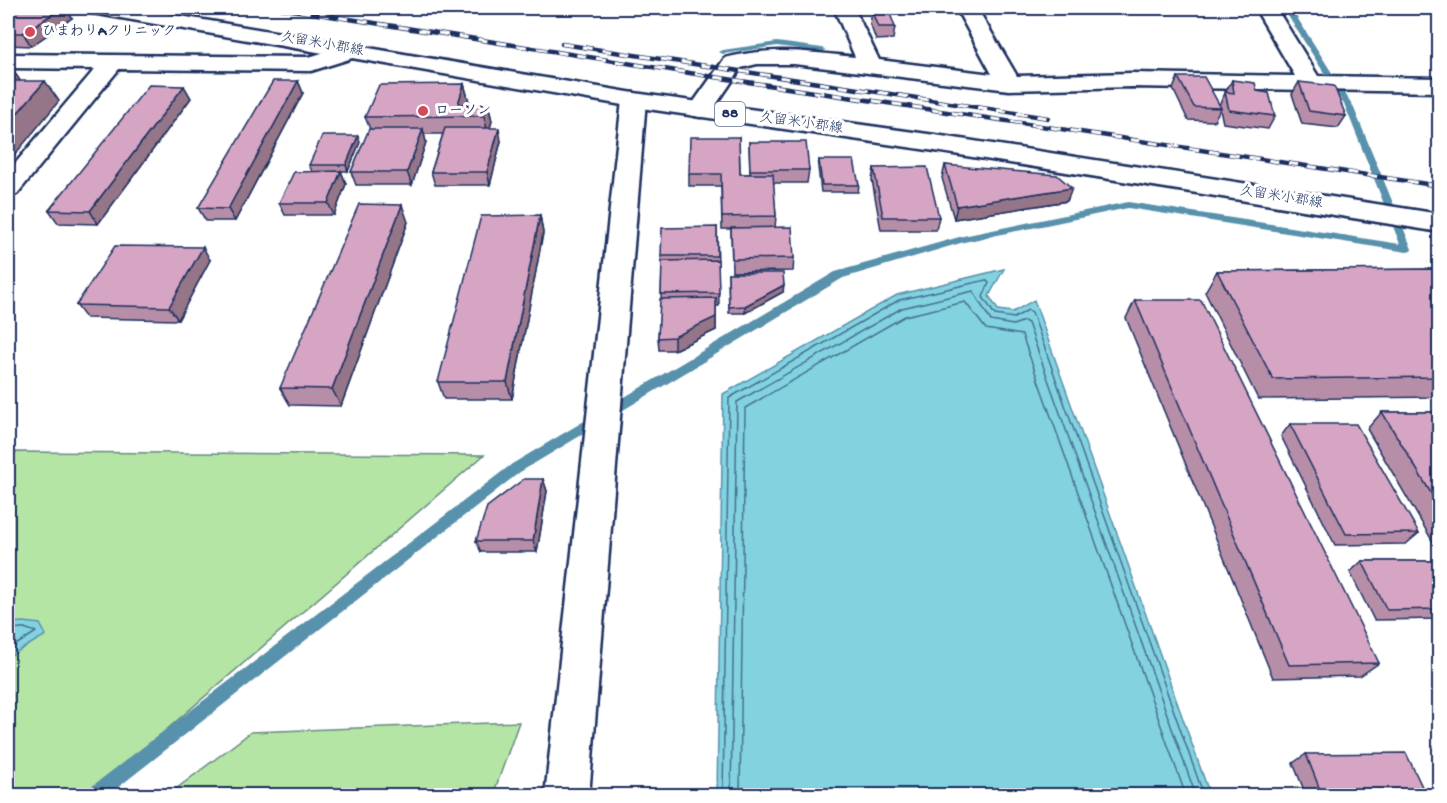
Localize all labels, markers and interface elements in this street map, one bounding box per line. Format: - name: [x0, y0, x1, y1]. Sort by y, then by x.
- place label: ひまわりAクリニック: [42, 24, 176, 41]
- marker: ひまわりAクリニック: [23, 25, 37, 39]
- street label: 久留米小郡線: [279, 29, 365, 61]
- road number: 88: [715, 102, 745, 126]
- place label: ローソン: [435, 103, 491, 120]
- marker: ローソン: [416, 104, 430, 118]
- street label: 久留米小郡線: [758, 110, 844, 138]
- street label: 久留米小郡線: [1238, 183, 1324, 213]

